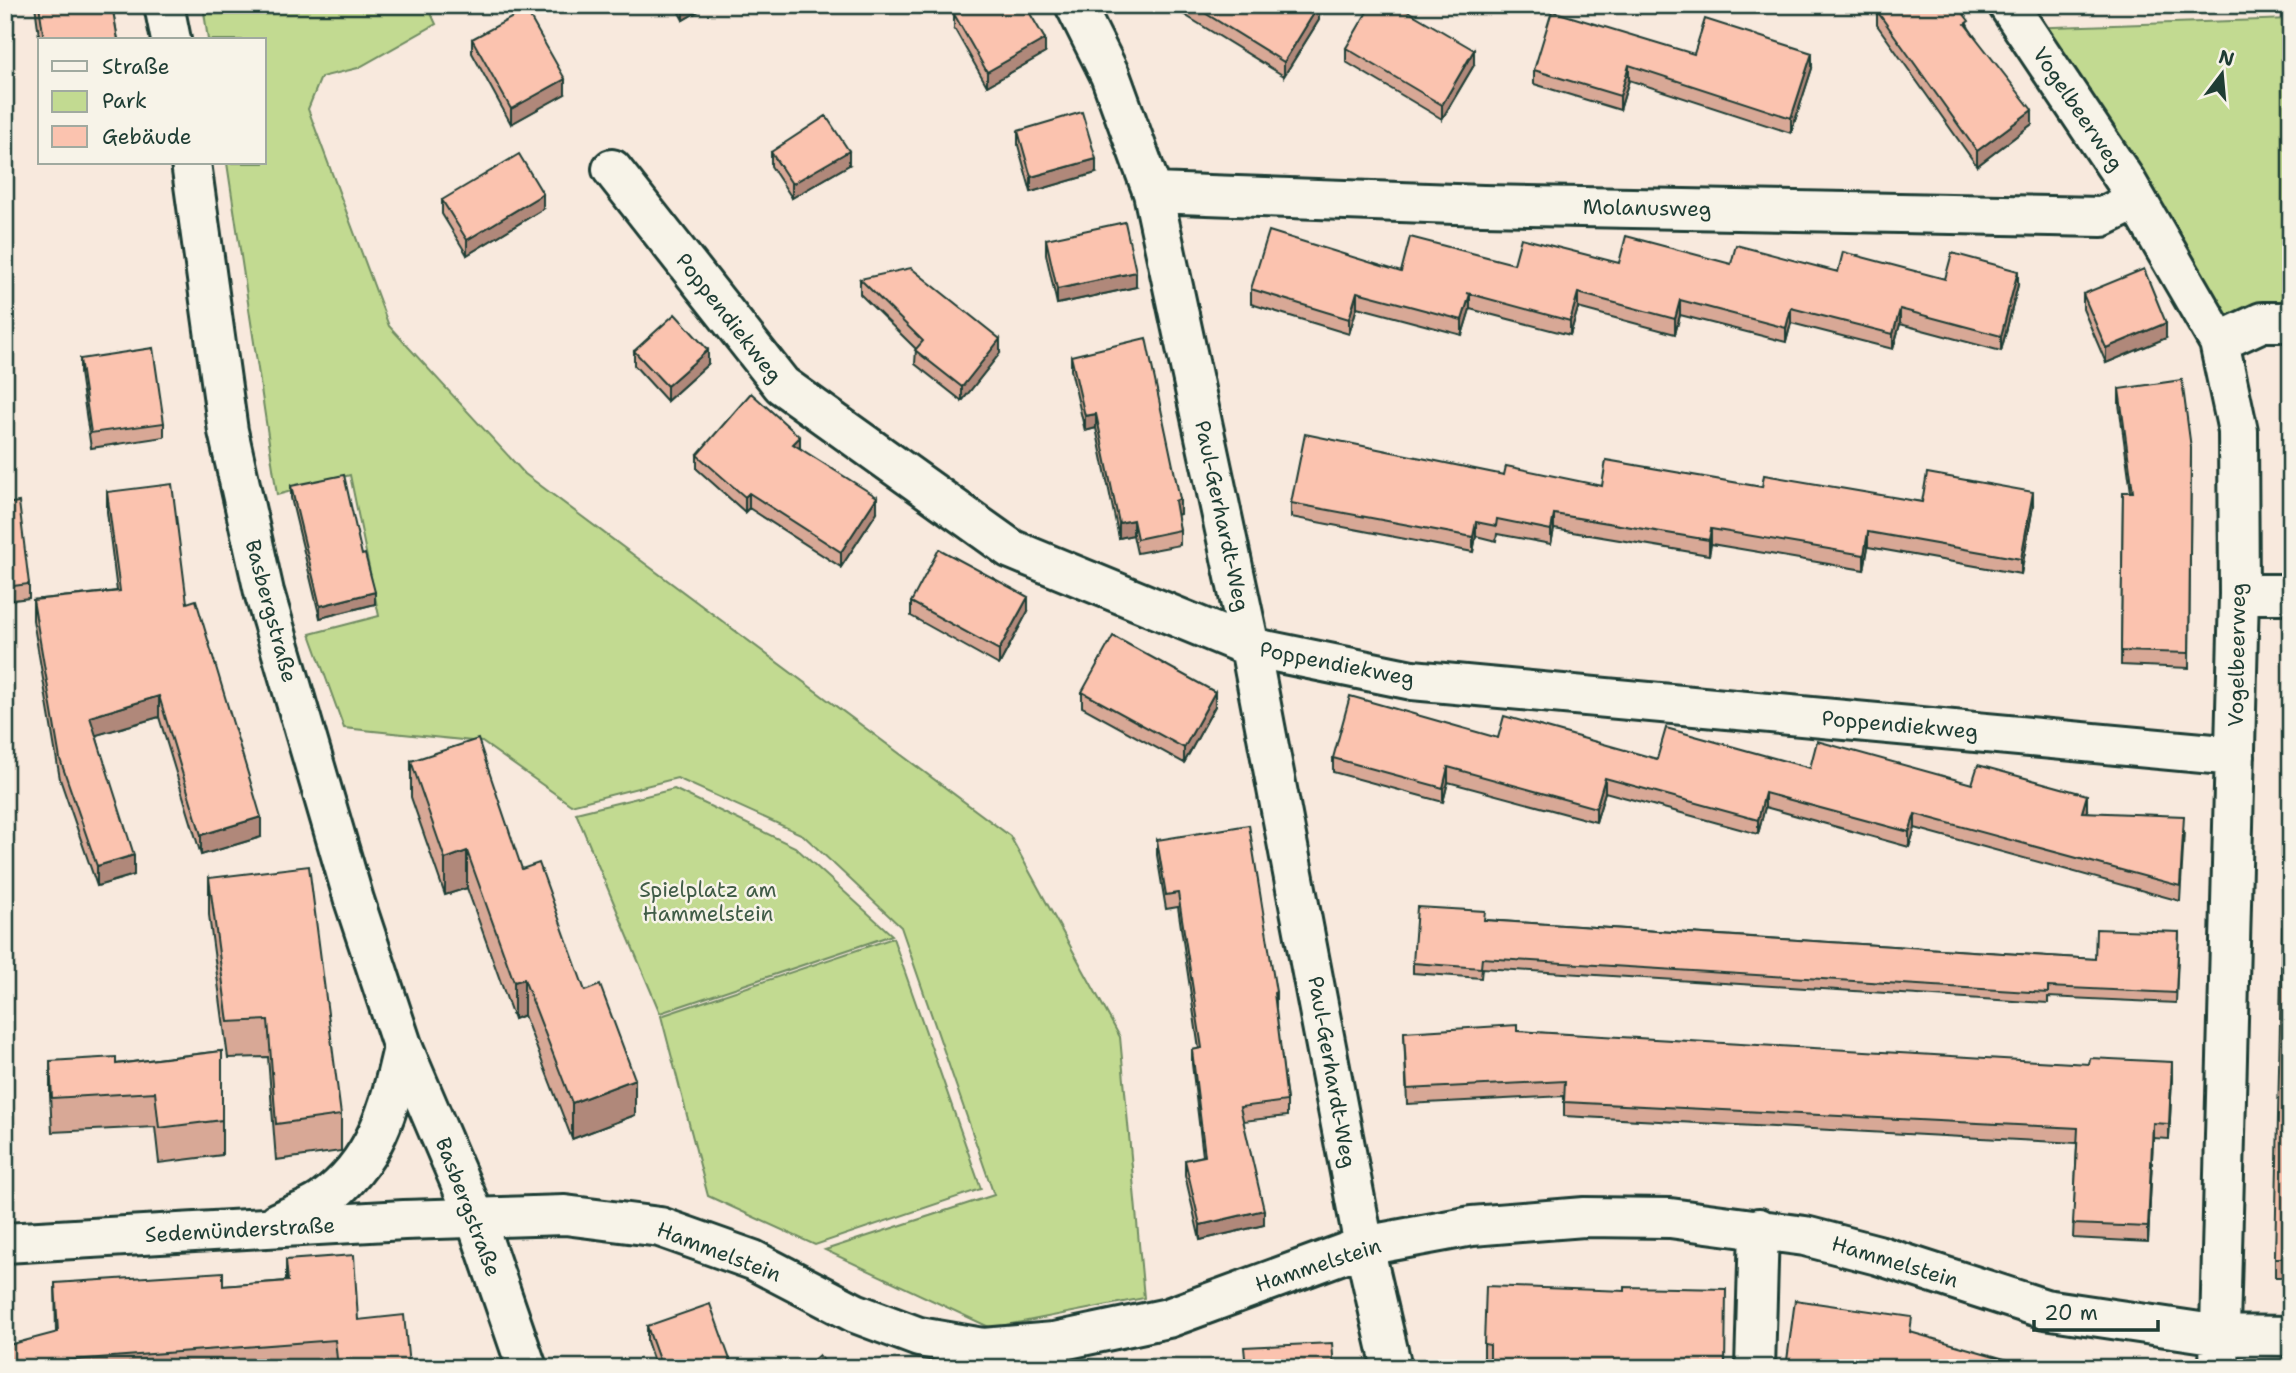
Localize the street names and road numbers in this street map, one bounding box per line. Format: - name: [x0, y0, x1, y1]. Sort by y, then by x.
- street label: Vogelbeerweg: [2026, 41, 2130, 177]
- street label: Molanusweg: [1582, 193, 1712, 223]
- street label: Poppendiekweg: [670, 247, 788, 389]
- street label: Paul-Gerhardt-Weg: [1188, 418, 1256, 614]
- street label: Basbergstraße: [238, 536, 304, 686]
- street label: Vogelbeerweg: [2222, 583, 2252, 727]
- street label: Poppendiekweg: [1257, 635, 1417, 693]
- street label: Poppendiekweg: [1820, 704, 1980, 746]
- street label: Paul-Gerhardt-Weg: [1301, 974, 1363, 1170]
- street label: Basbergstraße: [429, 1133, 507, 1281]
- street label: Sedemünderstraße: [144, 1211, 336, 1249]
- street label: Hammelstein: [653, 1215, 785, 1289]
- street label: Hammelstein: [1828, 1229, 1962, 1295]
- street label: Hammelstein: [1251, 1231, 1385, 1299]

